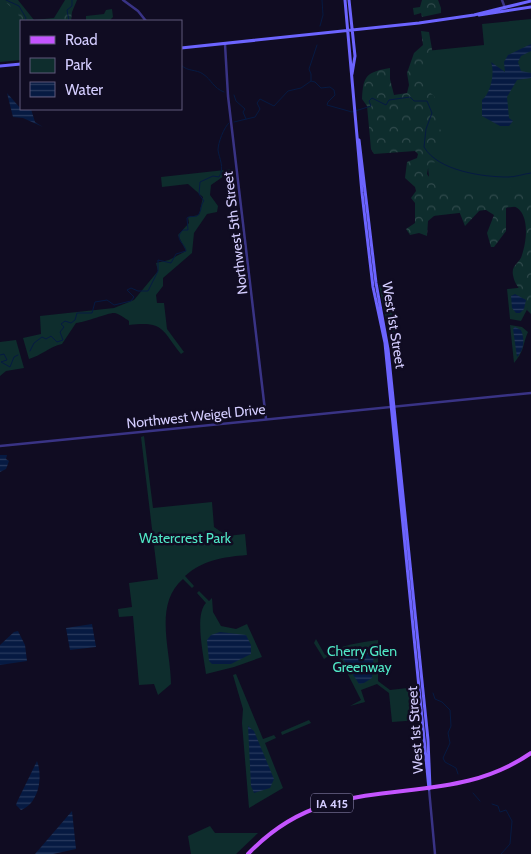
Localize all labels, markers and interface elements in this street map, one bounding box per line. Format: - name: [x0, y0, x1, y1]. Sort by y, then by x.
- legend: [20, 20, 182, 110]
- text: Road: [65, 31, 98, 49]
- text: Park: [65, 56, 92, 74]
- text: Water: [65, 81, 103, 99]
- street label: Northwest 5th Street: [218, 170, 251, 296]
- street label: West 1st Street: [378, 280, 410, 370]
- street label: Northwest Weigel Drive: [126, 400, 266, 432]
- park label: Watercrest Park: [139, 529, 232, 547]
- park label: Cherry Glen Greenway: [327, 642, 397, 676]
- street label: West 1st Street: [403, 685, 427, 774]
- road number: IA 415: [311, 794, 353, 812]

